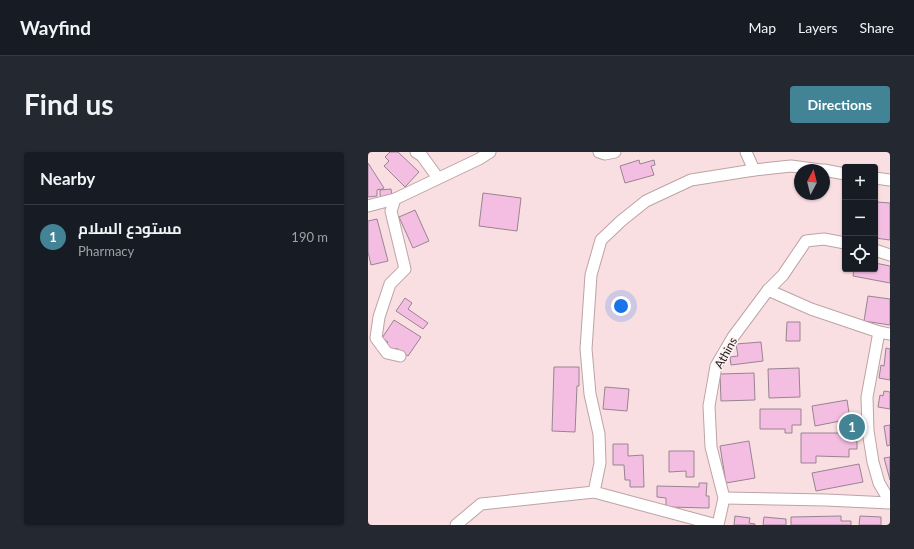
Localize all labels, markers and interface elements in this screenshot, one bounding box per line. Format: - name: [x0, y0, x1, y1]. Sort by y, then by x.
- text: Wayfind: [20, 16, 91, 39]
- text: Map: [748, 19, 776, 36]
- text: Layers: [798, 19, 838, 36]
- text: Share: [860, 19, 894, 36]
- button: Directions: [790, 86, 890, 123]
- text: Find us: [24, 87, 114, 121]
- north arrow: [794, 164, 830, 200]
- map controls: [842, 164, 878, 272]
- button: +: [842, 164, 878, 200]
- text: Nearby: [40, 168, 95, 189]
- button: −: [842, 200, 878, 236]
- text: مستودع السلام: [78, 219, 182, 237]
- text: 1: [49, 229, 57, 245]
- text: 190 m: [291, 229, 328, 245]
- button: locate: [842, 236, 878, 272]
- text: Pharmacy: [78, 243, 134, 259]
- your location: [611, 296, 631, 316]
- street label: Athins: [711, 334, 740, 371]
- pin: 1: [839, 412, 865, 442]

